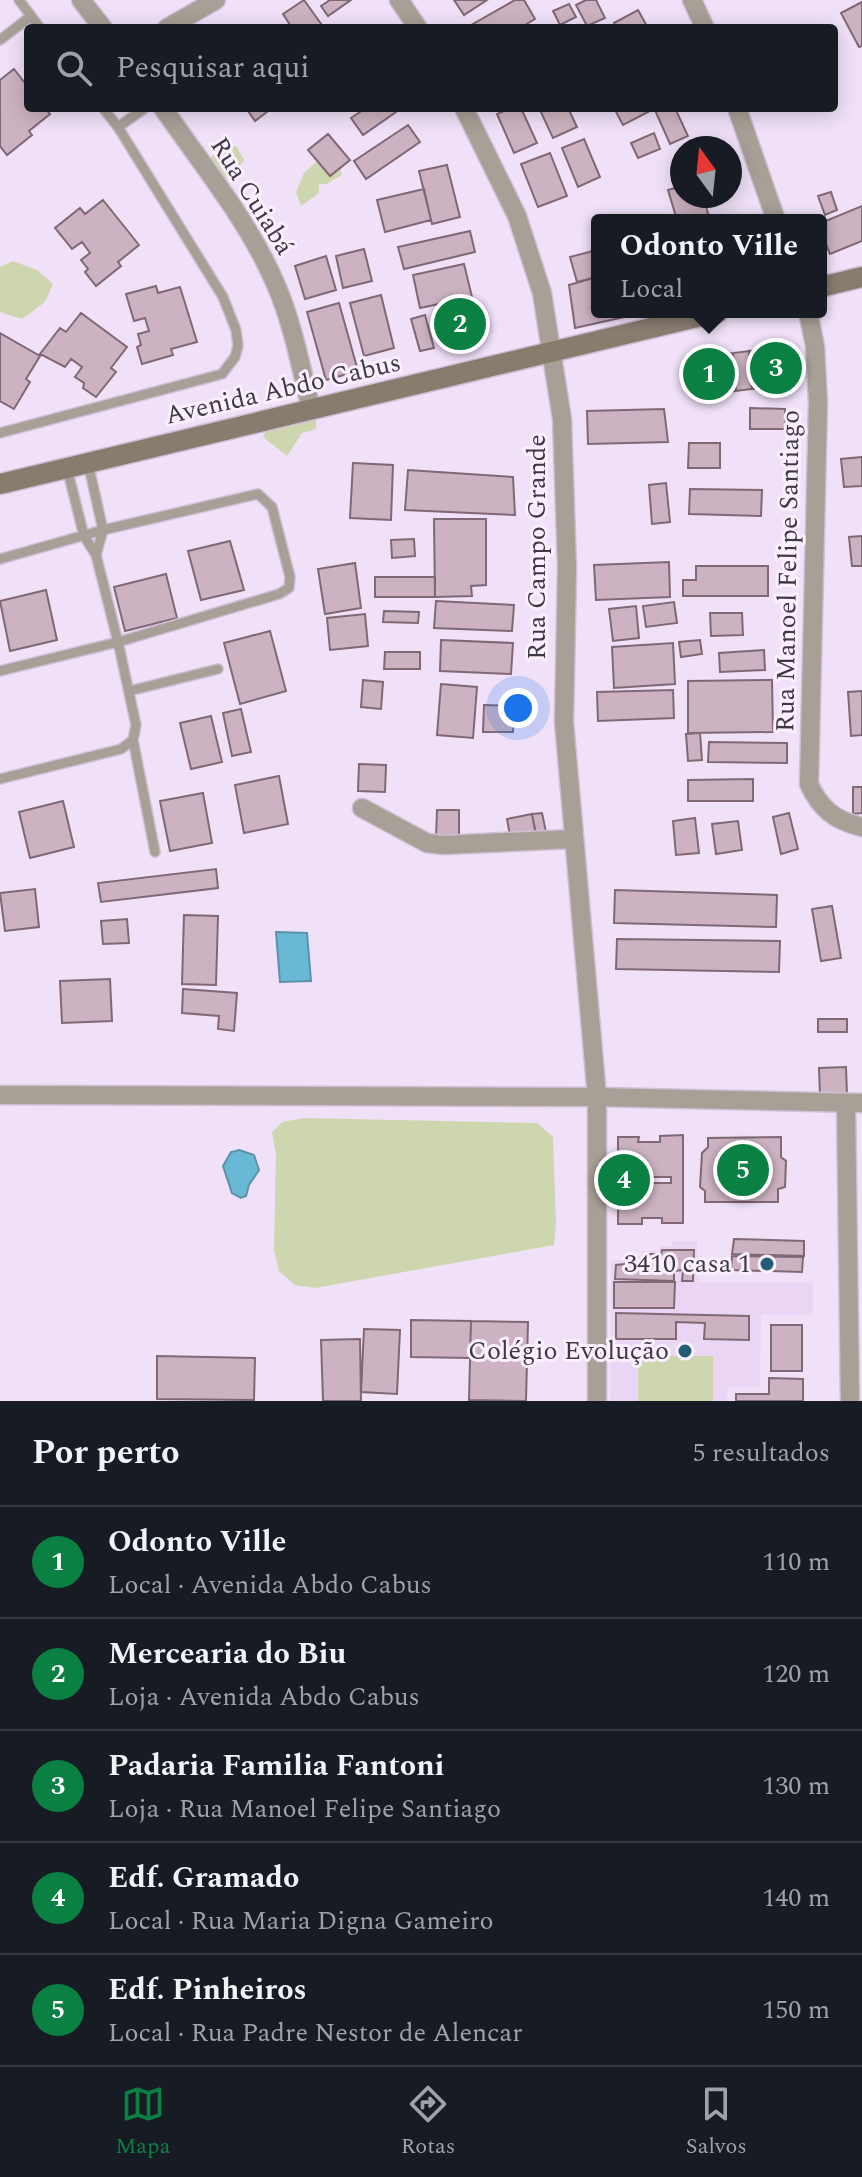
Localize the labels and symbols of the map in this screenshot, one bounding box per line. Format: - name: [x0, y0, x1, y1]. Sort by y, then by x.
- street label: Rua Cuiabá: [200, 129, 304, 263]
- north arrow: [670, 136, 742, 208]
- pin: 2: [434, 294, 486, 354]
- pin: 3: [750, 338, 802, 398]
- street label: Avenida Abdo Cabus: [161, 342, 405, 436]
- pin: 1: [683, 344, 735, 404]
- street label: Rua Manoel Felipe Santiago: [765, 410, 811, 732]
- street label: Rua Campo Grande: [517, 434, 557, 660]
- your location: [498, 688, 538, 728]
- pin: 5: [717, 1140, 769, 1200]
- pin: 4: [598, 1150, 650, 1210]
- place label: 3410 casa 1: [624, 1244, 751, 1284]
- marker: 3410 casa 1: [758, 1255, 776, 1273]
- place label: Colégio Evolução: [468, 1331, 669, 1371]
- marker: Colégio Evolução: [676, 1342, 694, 1360]

